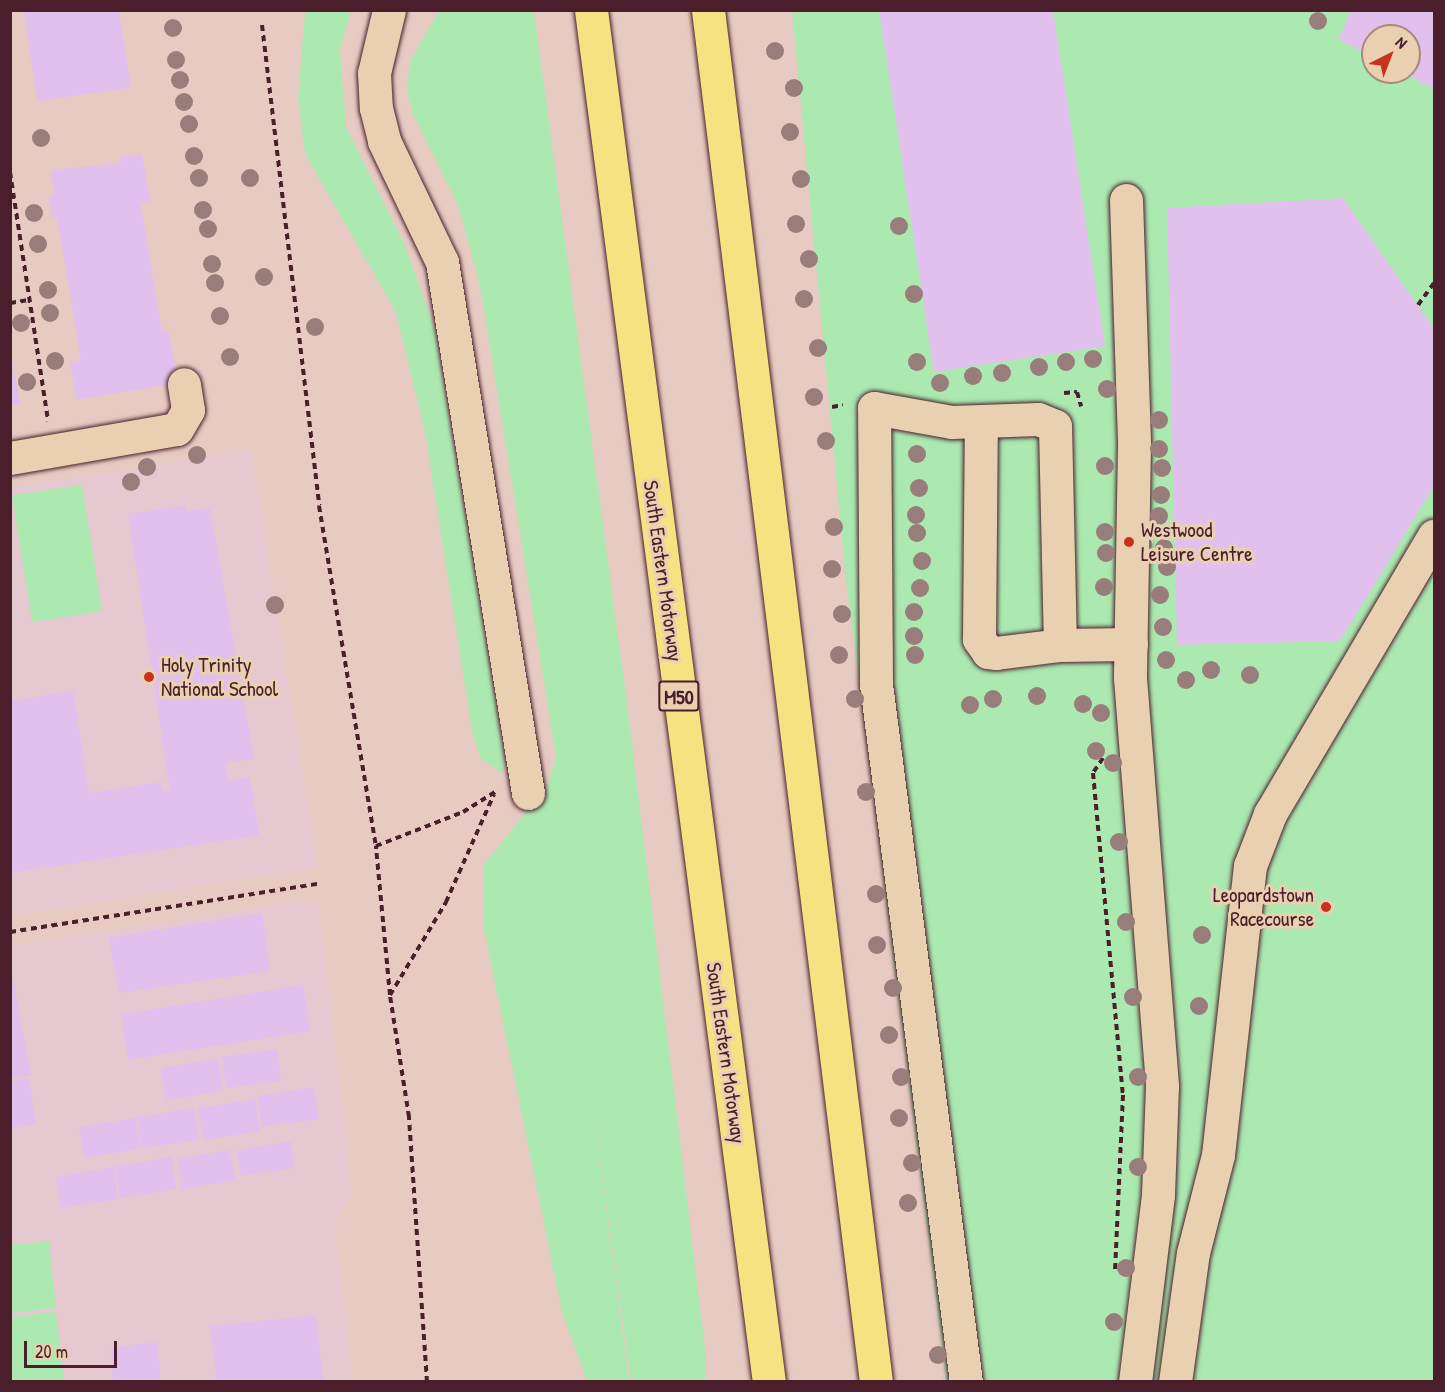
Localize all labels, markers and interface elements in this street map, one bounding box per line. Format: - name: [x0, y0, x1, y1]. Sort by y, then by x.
- north arrow: [1361, 24, 1421, 84]
- text: N: [1391, 31, 1412, 53]
- street label: South Eastern Motorway: [638, 479, 688, 663]
- place label: Westwood Leisure Centre: [1141, 517, 1253, 567]
- marker: Westwood Leisure Centre: [1122, 535, 1136, 549]
- place label: Holy Trinity National School: [161, 652, 278, 702]
- marker: Holy Trinity National School: [142, 670, 156, 684]
- road number: M50: [658, 679, 700, 713]
- place label: Leopardstown Racecourse: [1213, 882, 1314, 932]
- marker: Leopardstown Racecourse: [1319, 900, 1333, 914]
- street label: South Eastern Motorway: [701, 961, 751, 1145]
- scale bar: [27, 1329, 120, 1367]
- text: 20 m: [35, 1339, 68, 1364]

